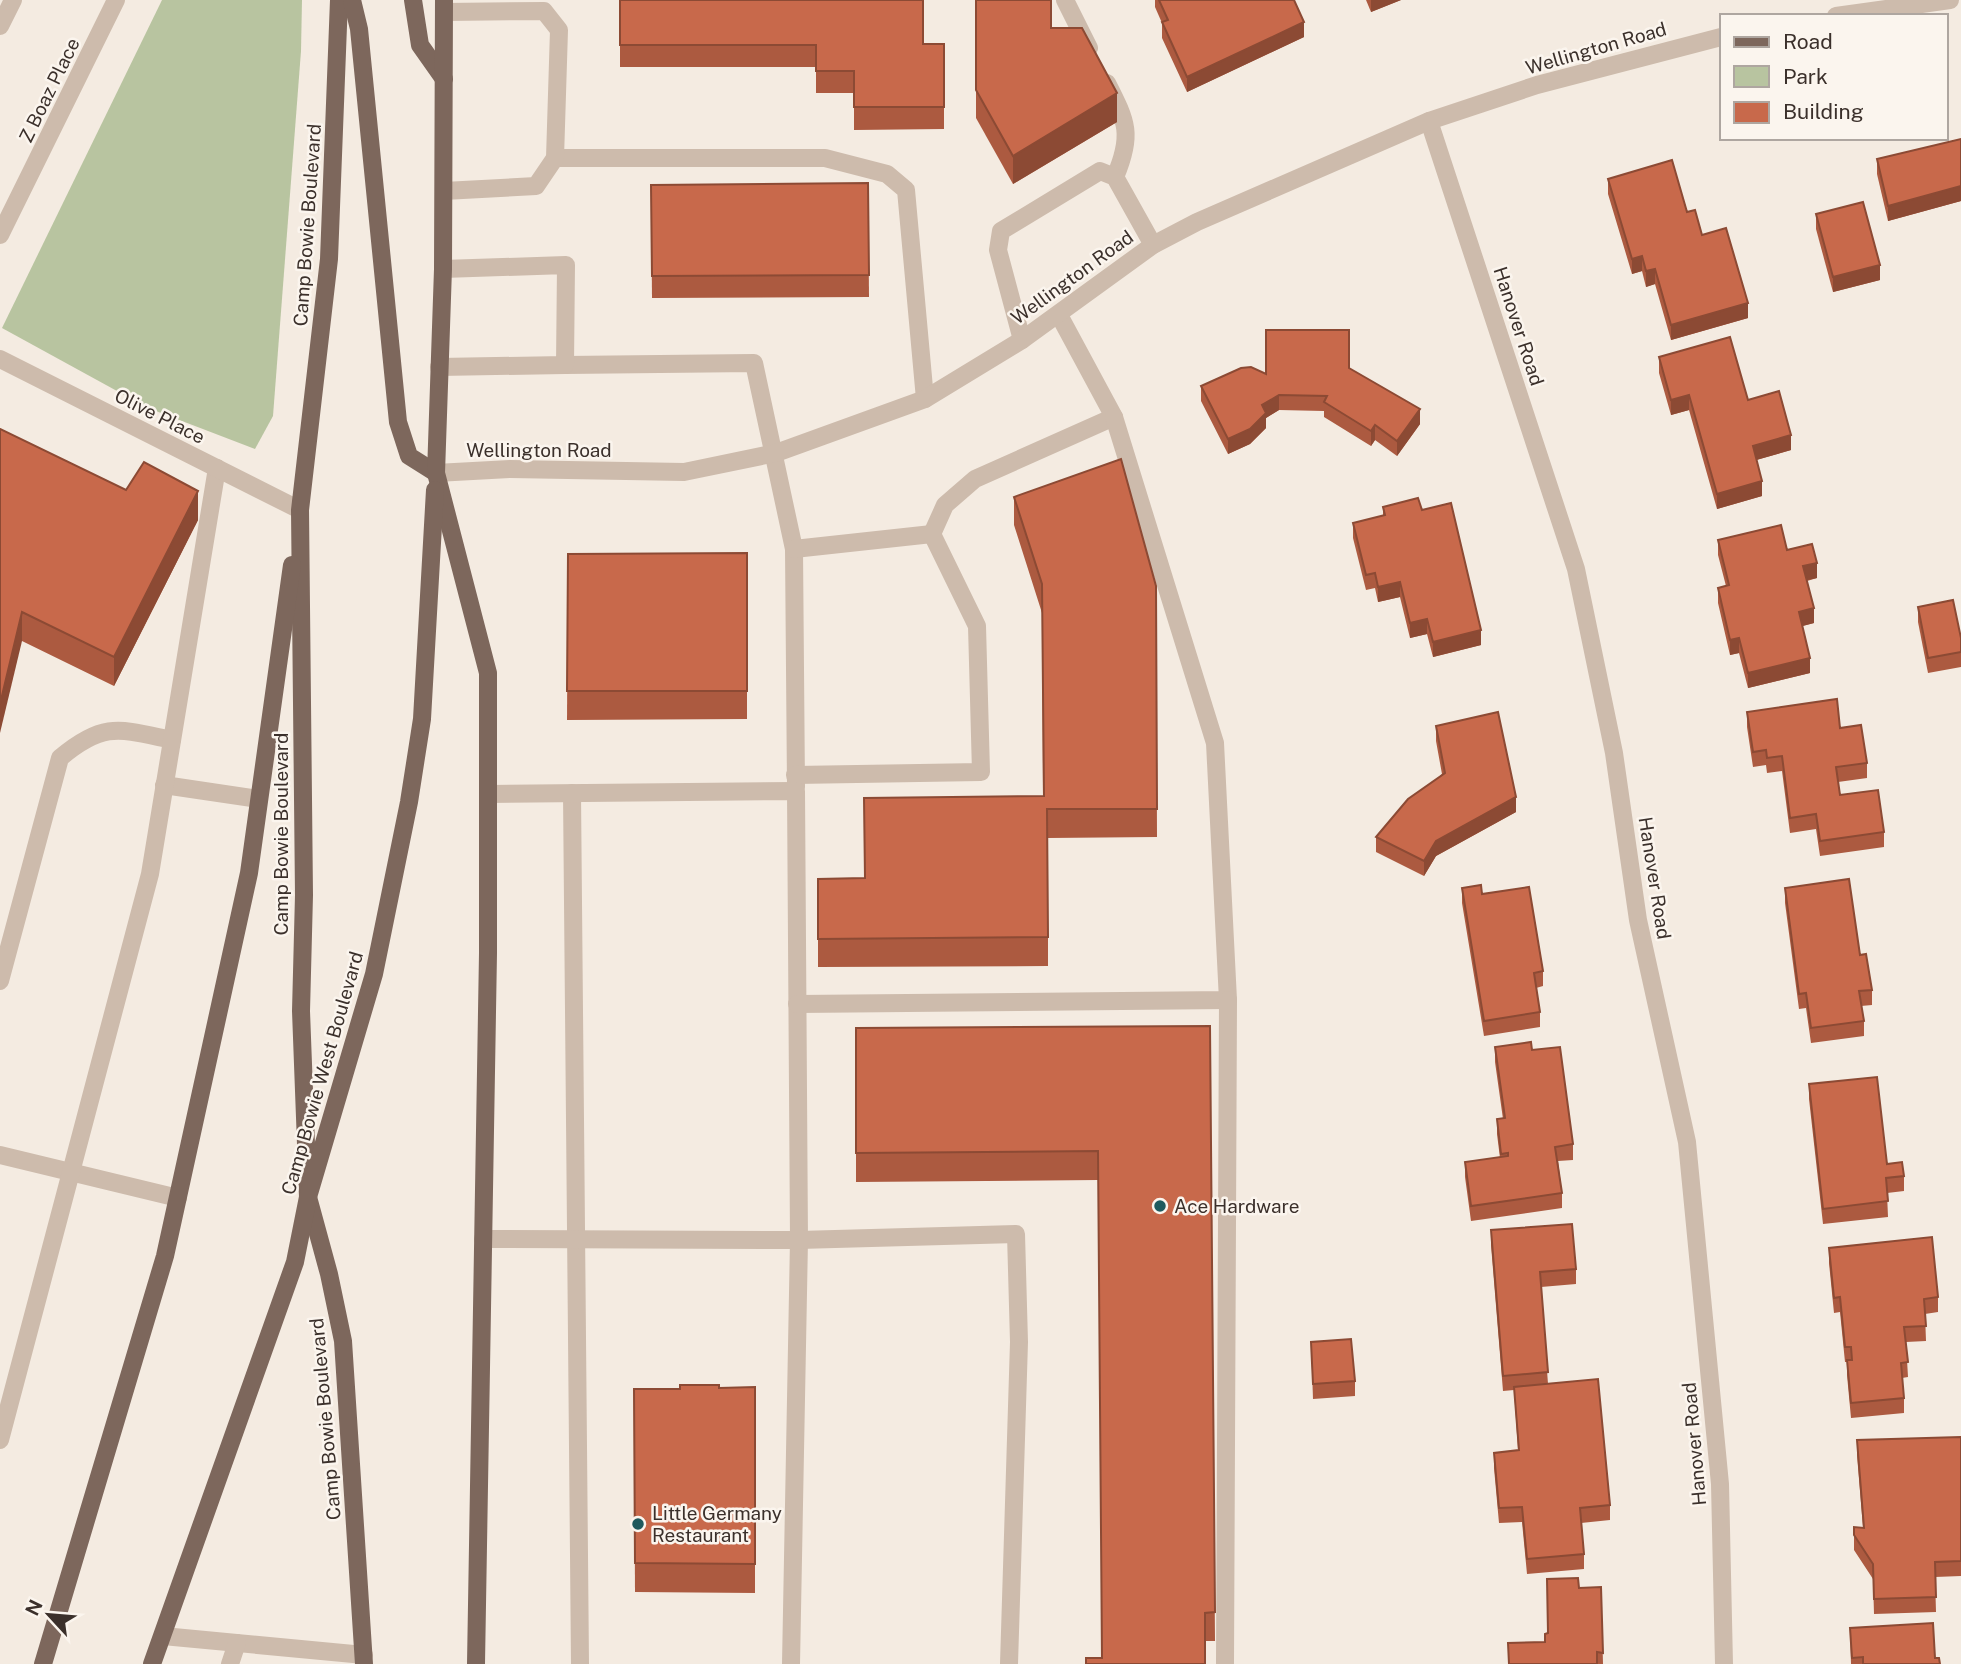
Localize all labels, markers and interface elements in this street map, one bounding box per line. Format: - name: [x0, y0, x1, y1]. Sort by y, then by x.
- legend: [1720, 14, 1947, 140]
- street label: Wellington Road: [1523, 17, 1669, 79]
- text: Road: [1783, 29, 1833, 54]
- street label: Z Boaz Place: [14, 34, 84, 146]
- text: Park: [1783, 64, 1828, 89]
- text: Building: [1783, 99, 1864, 124]
- street label: Camp Bowie Boulevard: [289, 123, 325, 327]
- street label: Wellington Road: [1007, 225, 1137, 329]
- street label: Hanover Road: [1489, 264, 1549, 388]
- street label: Olive Place: [111, 384, 209, 448]
- street label: Wellington Road: [466, 439, 612, 461]
- street label: Camp Bowie Boulevard: [270, 733, 292, 935]
- street label: Hanover Road: [1634, 815, 1676, 941]
- street label: Camp Bowie West Boulevard: [277, 949, 367, 1197]
- place label: Ace Hardware: [1174, 1195, 1300, 1217]
- marker: Ace Hardware: [1152, 1198, 1168, 1214]
- street label: Camp Bowie Boulevard: [305, 1317, 345, 1521]
- street label: Hanover Road: [1678, 1381, 1710, 1507]
- place label: Little Germany Restaurant: [652, 1502, 782, 1546]
- marker: Little Germany Restaurant: [630, 1516, 646, 1532]
- north arrow: [14, 1580, 84, 1650]
- text: N: [21, 1596, 47, 1619]

